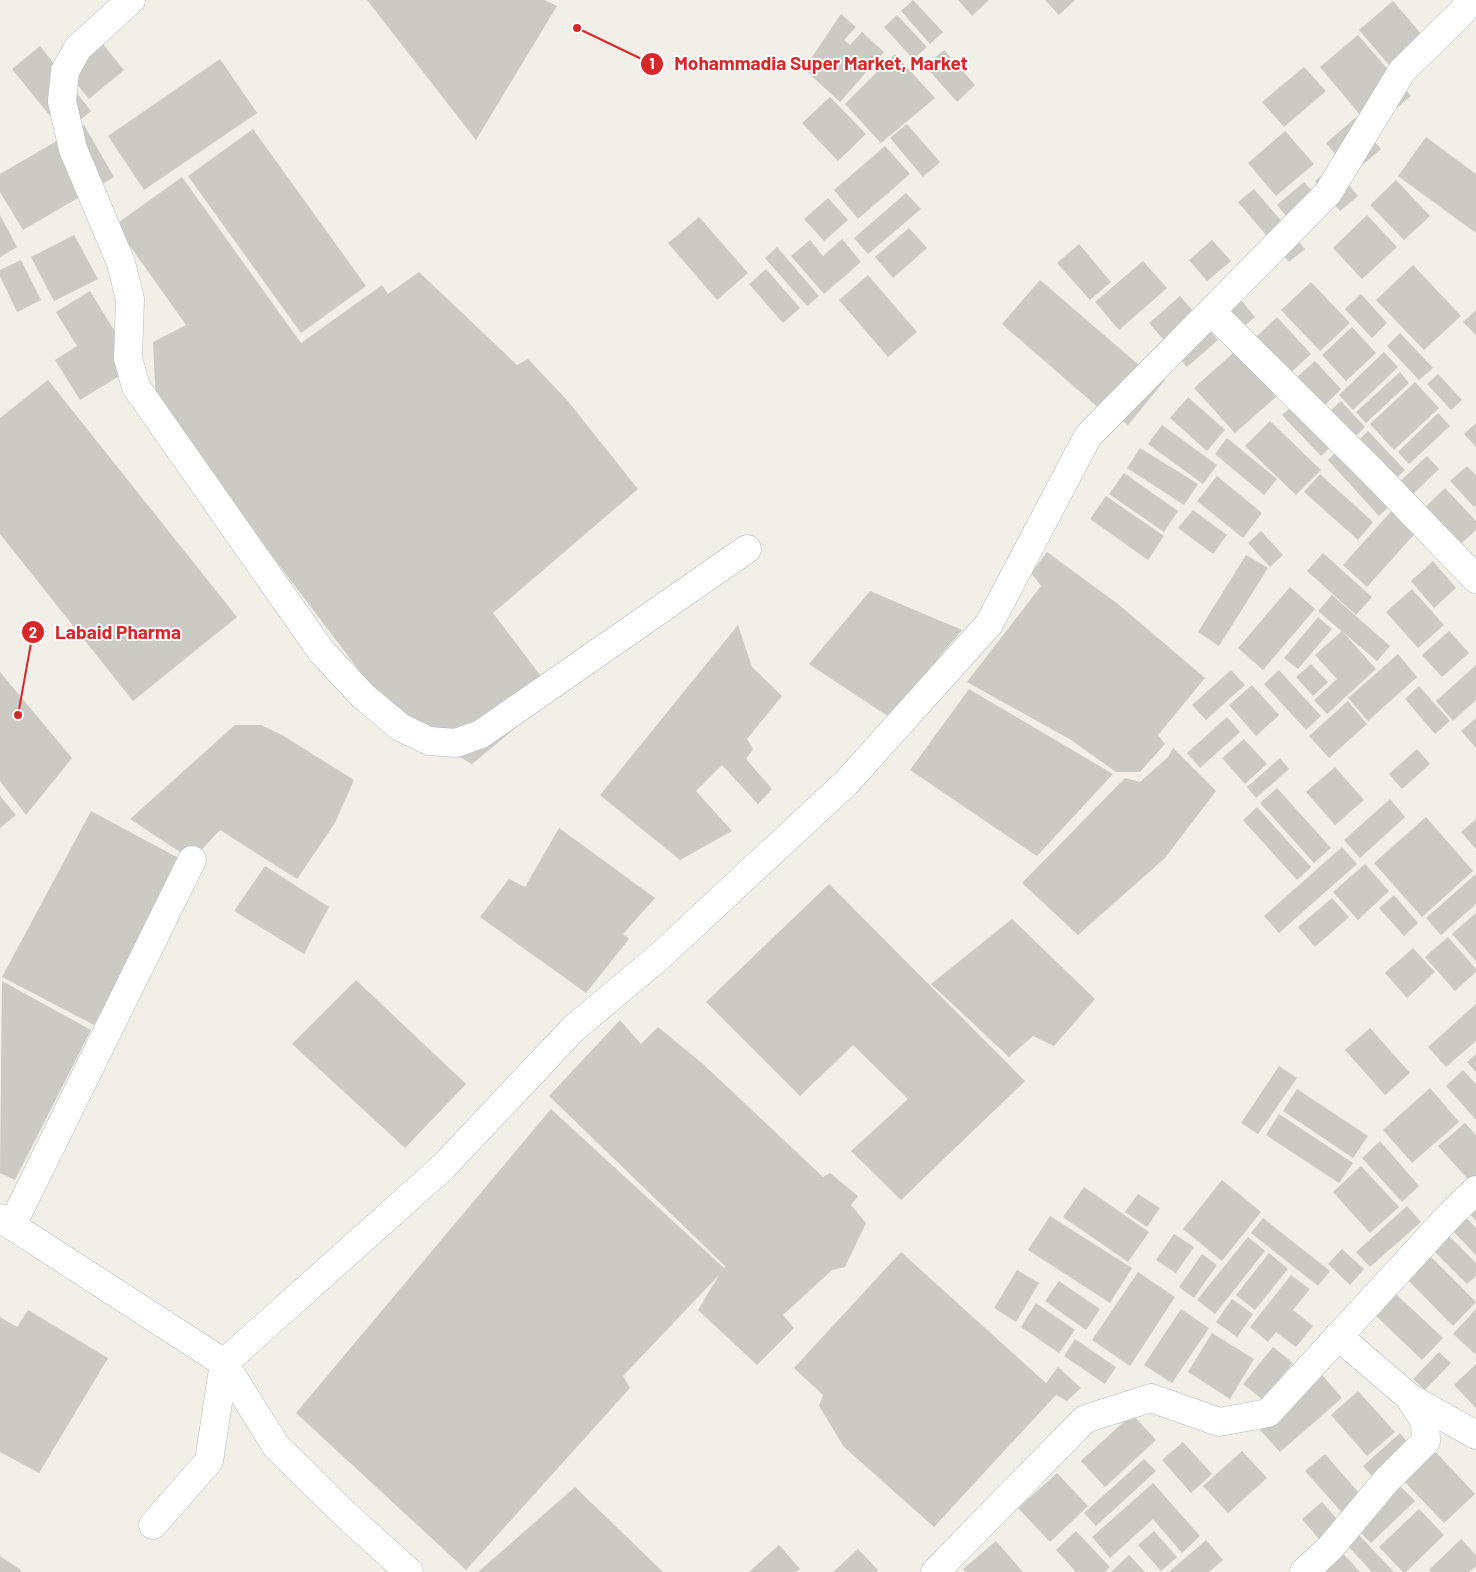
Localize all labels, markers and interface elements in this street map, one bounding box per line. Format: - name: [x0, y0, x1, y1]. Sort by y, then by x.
- callout: Mohammadia Super Market, Market: [639, 47, 978, 81]
- text: Mohammadia Super Market, Market: [674, 51, 968, 74]
- text: 1: [649, 54, 655, 72]
- callout: Labaid Pharma: [20, 615, 191, 649]
- text: Labaid Pharma: [55, 620, 181, 643]
- text: 2: [29, 623, 37, 641]

